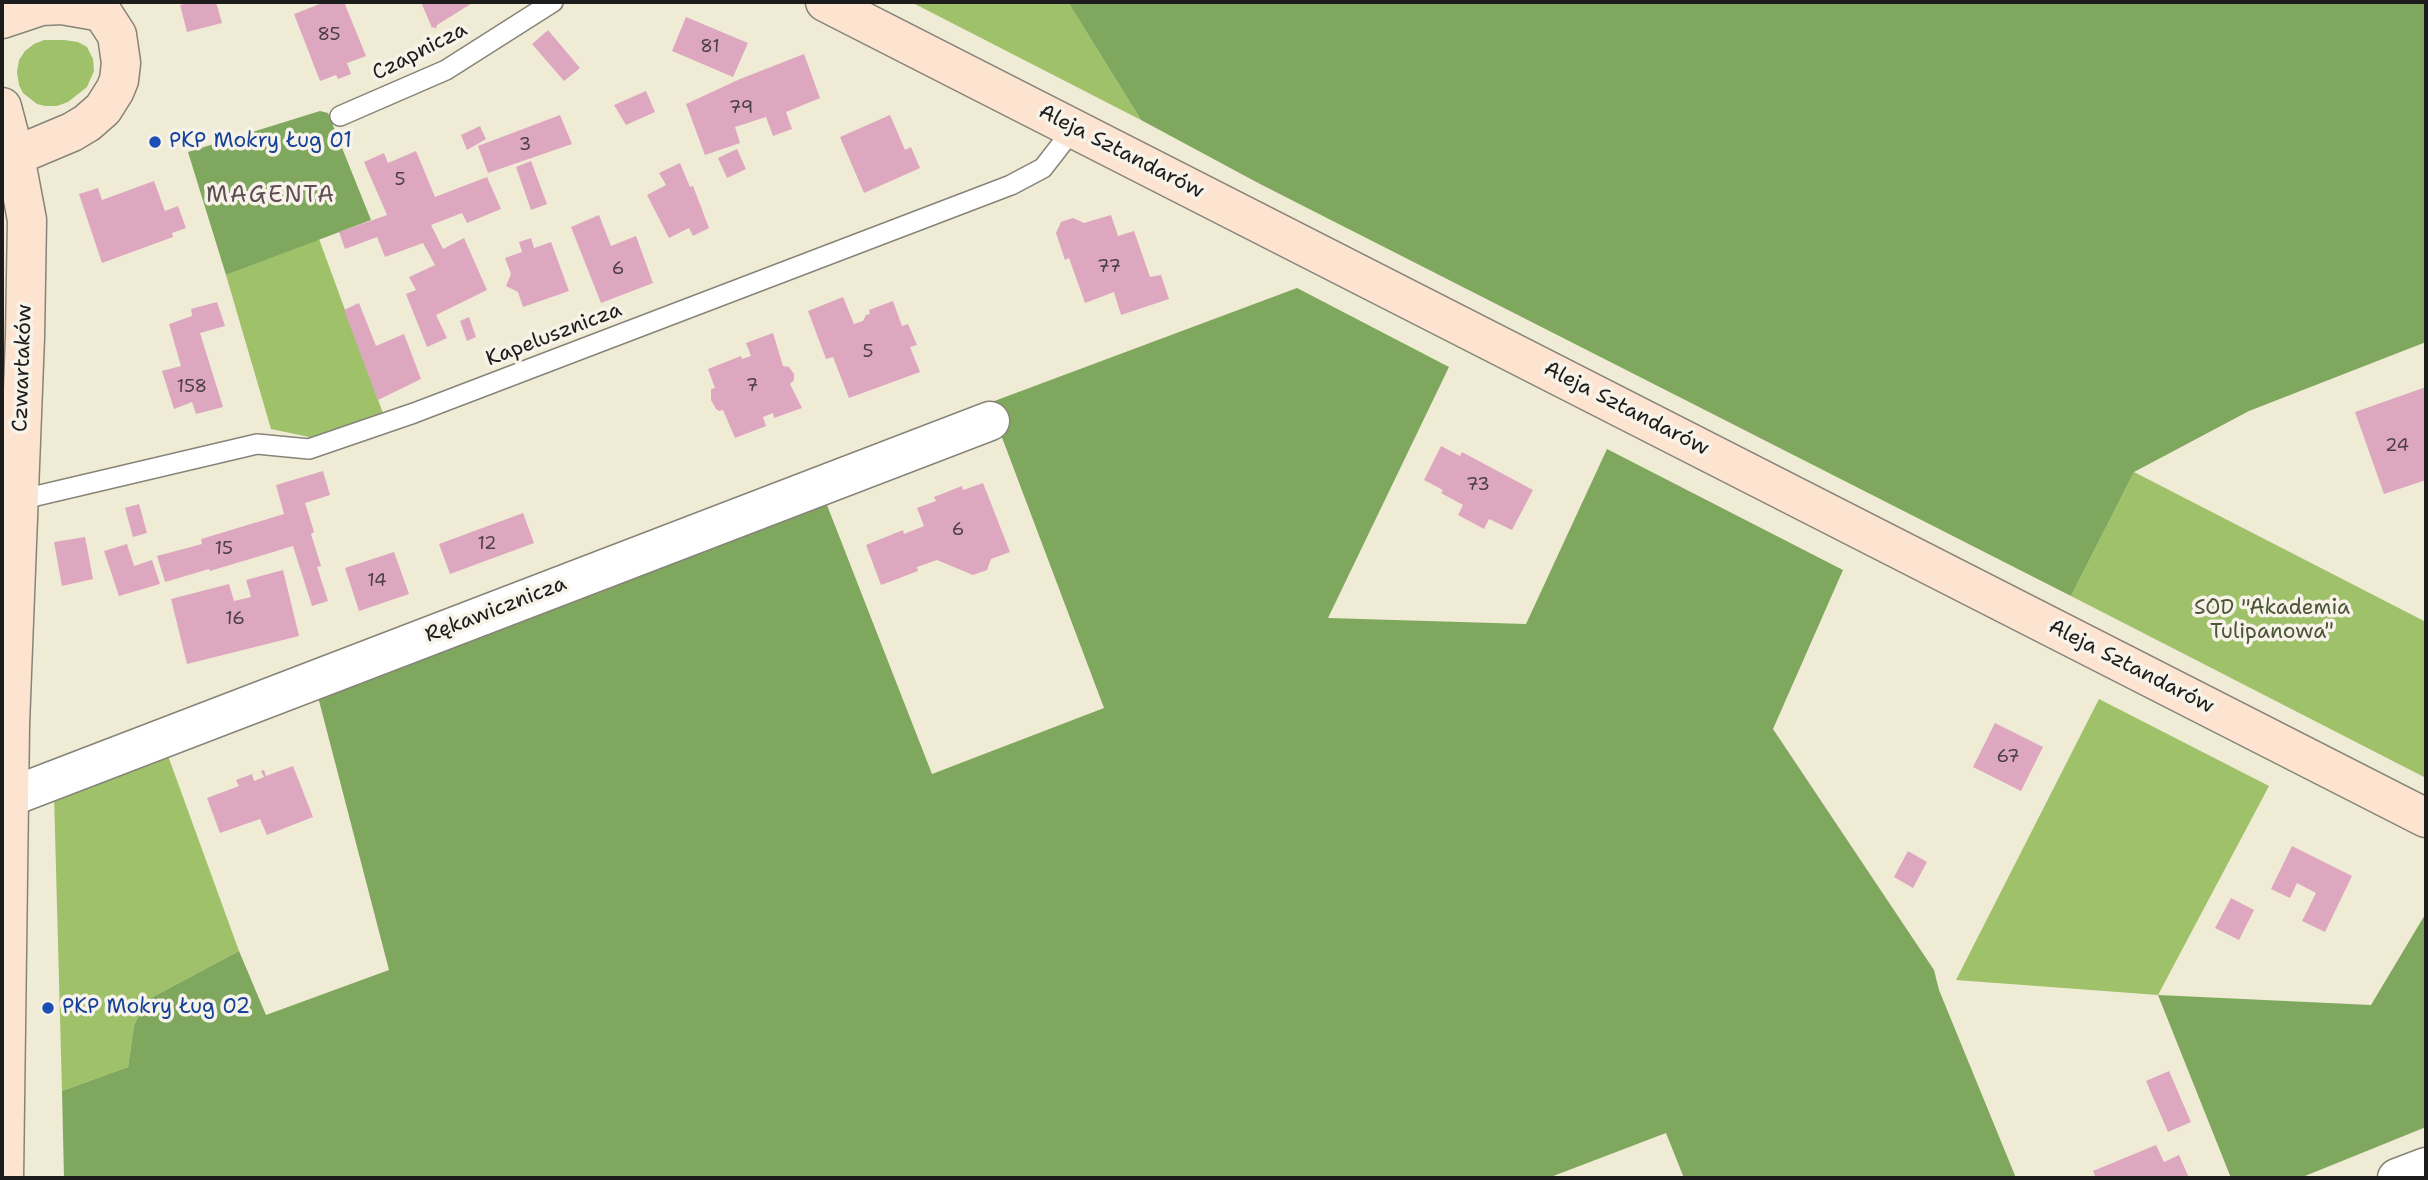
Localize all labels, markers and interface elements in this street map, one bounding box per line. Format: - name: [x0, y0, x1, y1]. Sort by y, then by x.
- street label: Czapnicza: [368, 17, 472, 87]
- house number: 85: [317, 24, 341, 46]
- house number: 81: [700, 36, 720, 58]
- house number: 79: [729, 97, 753, 119]
- street label: Aleja Sztandarów: [1034, 99, 1208, 205]
- place label: PKP Mokry Ług 01: [169, 129, 352, 155]
- marker: PKP Mokry Ług 01: [147, 134, 163, 150]
- house number: 3: [519, 134, 531, 156]
- house number: 5: [394, 169, 406, 191]
- district label: MAGENTA: [207, 182, 335, 210]
- house number: 77: [1097, 256, 1121, 278]
- house number: 6: [612, 258, 624, 280]
- street label: Kapelusznicza: [483, 298, 625, 372]
- street label: Czwartaków: [8, 304, 38, 432]
- house number: 5: [862, 341, 874, 363]
- street label: Aleja Sztandarów: [1539, 356, 1713, 462]
- house number: 7: [746, 375, 758, 397]
- house number: 158: [177, 376, 207, 398]
- house number: 24: [2385, 435, 2409, 457]
- house number: 73: [1466, 474, 1490, 496]
- house number: 6: [952, 519, 964, 541]
- house number: 12: [477, 533, 497, 555]
- house number: 15: [215, 538, 233, 560]
- house number: 14: [367, 570, 387, 592]
- street label: Rękawicznicza: [422, 571, 570, 649]
- park label: SOD "Akademia Tulipanowa": [2194, 596, 2350, 646]
- house number: 16: [225, 608, 245, 630]
- street label: Aleja Sztandarów: [2044, 614, 2218, 720]
- house number: 67: [1996, 746, 2020, 768]
- place label: PKP Mokry Ług 02: [62, 995, 250, 1021]
- marker: PKP Mokry Ług 02: [40, 1000, 56, 1016]

